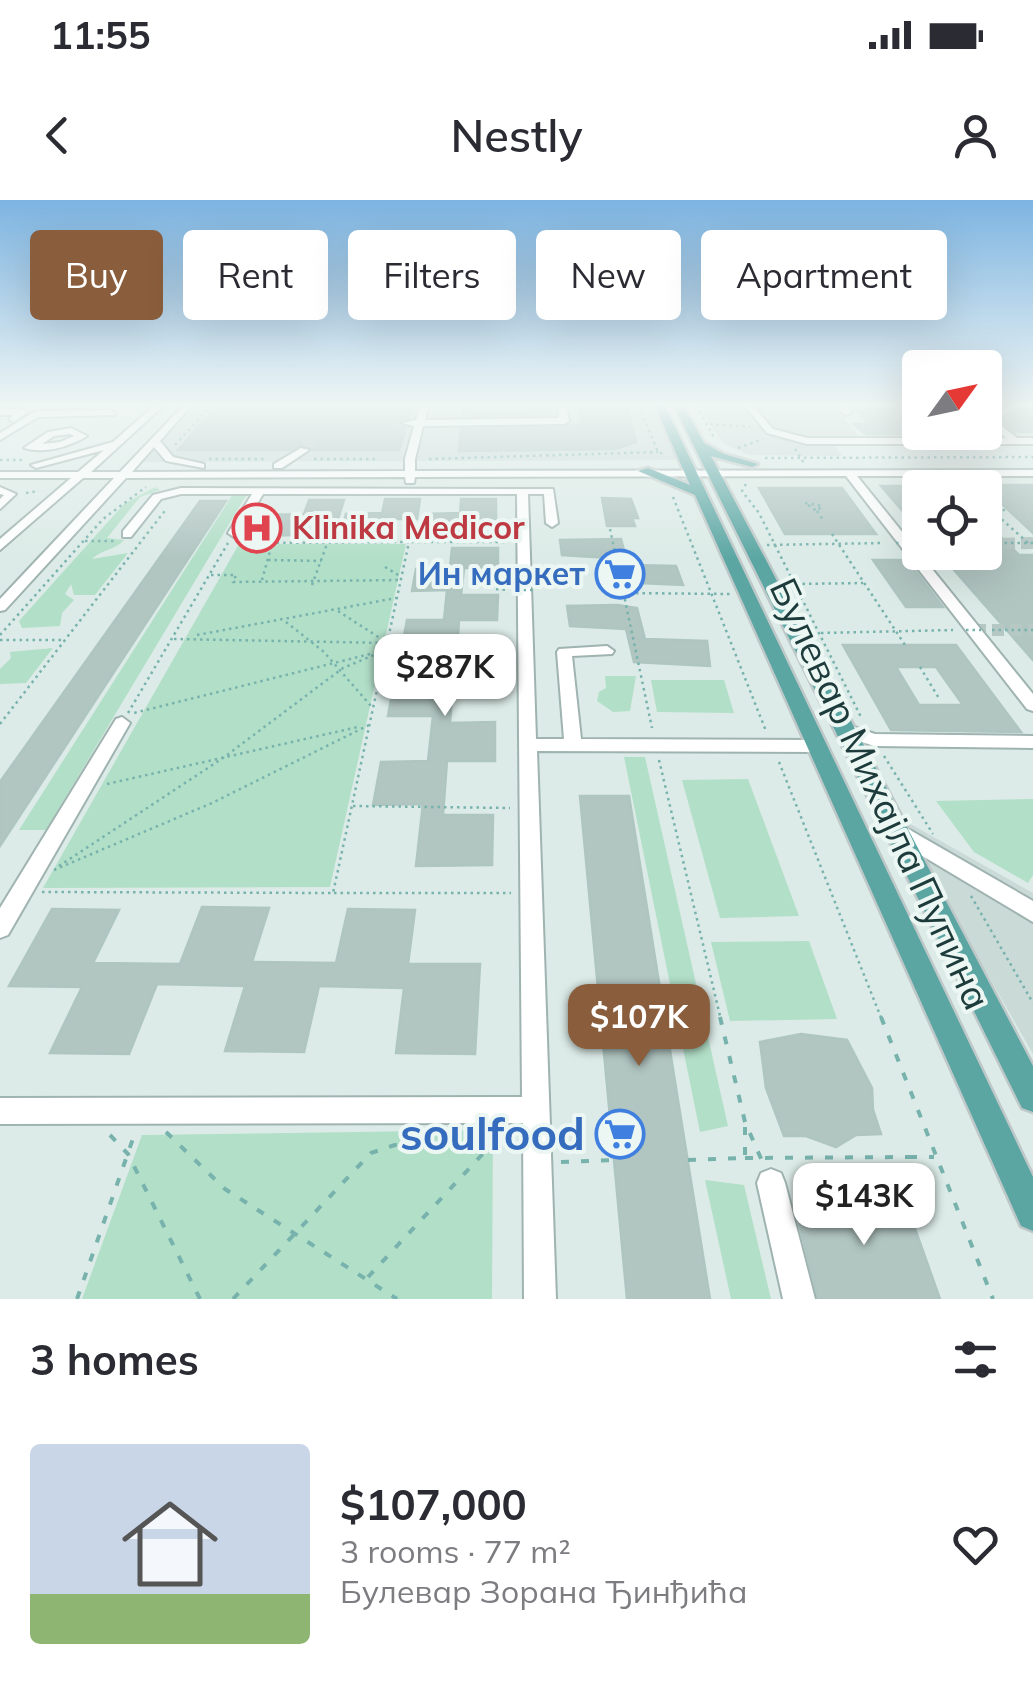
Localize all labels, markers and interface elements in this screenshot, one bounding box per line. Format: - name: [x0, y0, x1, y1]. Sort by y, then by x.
- text: 11:55: [50, 11, 151, 59]
- text: Nestly: [450, 107, 583, 163]
- icon: back: [30, 108, 85, 163]
- icon: person: [948, 108, 1003, 163]
- chip: Buy: [30, 230, 163, 320]
- chip: Rent: [183, 230, 328, 320]
- chip: Filters: [348, 230, 516, 320]
- chip: New: [536, 230, 681, 320]
- chip: Apartment: [701, 230, 947, 320]
- north arrow: [902, 350, 1002, 450]
- map controls: [902, 350, 1002, 570]
- button: locate: [902, 470, 1002, 570]
- hospital icon: Klinika Medicor: [231, 502, 283, 554]
- place label: Klinika Medicor: [292, 507, 525, 547]
- supermarket icon: Ин маркет: [594, 548, 646, 600]
- place label: Ин маркет: [418, 553, 585, 593]
- street label: Булевар Михајла Пупина: [760, 570, 1002, 1017]
- pin: $287K: [375, 634, 515, 719]
- text: $287K: [396, 646, 494, 686]
- pin: $107K: [569, 984, 709, 1069]
- text: $107K: [590, 996, 688, 1036]
- place label: soulfood: [400, 1105, 585, 1161]
- supermarket icon: soulfood: [594, 1108, 646, 1160]
- pin: $143K: [794, 1163, 934, 1248]
- text: $143K: [815, 1175, 913, 1215]
- icon: filters: [948, 1332, 1003, 1387]
- text: 3 homes: [30, 1333, 199, 1386]
- text: $107,000: [340, 1478, 527, 1531]
- icon: home: [110, 1484, 230, 1604]
- icon: heart: [948, 1517, 1003, 1572]
- text: 3 rooms · 77 m²: [340, 1531, 571, 1571]
- text: Булевар Зорана Ђинђића: [340, 1571, 747, 1611]

